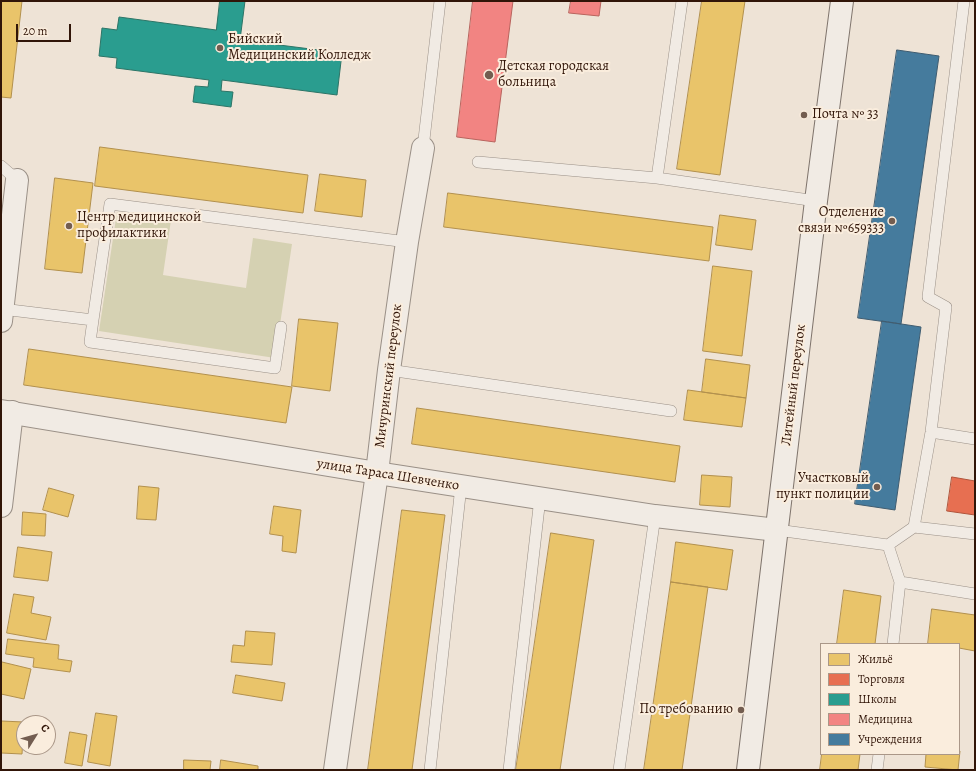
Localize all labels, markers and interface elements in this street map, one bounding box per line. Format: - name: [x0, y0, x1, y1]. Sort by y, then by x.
- scale bar: [18, 16, 73, 42]
- text: 20 m: [23, 23, 47, 39]
- place label: Бийский Медицинский Колледж: [228, 32, 371, 64]
- marker: Бийский Медицинский Колледж: [215, 43, 225, 53]
- place label: Детская городская больница: [498, 59, 609, 92]
- marker: Детская городская больница: [483, 69, 495, 81]
- place label: Почта № 33: [812, 107, 879, 123]
- marker: Почта № 33: [799, 110, 809, 120]
- place label: Отделение связи №659333: [798, 205, 884, 238]
- place label: Центр медицинской профилактики: [77, 210, 201, 242]
- marker: Отделение связи №659333: [887, 216, 897, 226]
- marker: Центр медицинской профилактики: [64, 221, 74, 231]
- street label: Мичуринский переулок: [372, 303, 406, 449]
- street label: Литейный переулок: [778, 323, 810, 447]
- street label: улица Тараса Шевченко: [316, 455, 460, 495]
- place label: Участковый пункт полиции: [776, 471, 869, 504]
- marker: Участковый пункт полиции: [872, 482, 882, 492]
- legend: [820, 643, 960, 755]
- text: Жильё: [858, 651, 893, 667]
- text: Торговля: [858, 671, 905, 687]
- text: Школы: [858, 691, 897, 707]
- place label: По требованию: [639, 702, 733, 718]
- marker: По требованию: [736, 705, 746, 715]
- text: Медицина: [858, 711, 913, 727]
- north arrow: [16, 715, 56, 755]
- text: С: [37, 721, 53, 735]
- text: Учреждения: [858, 731, 922, 747]

